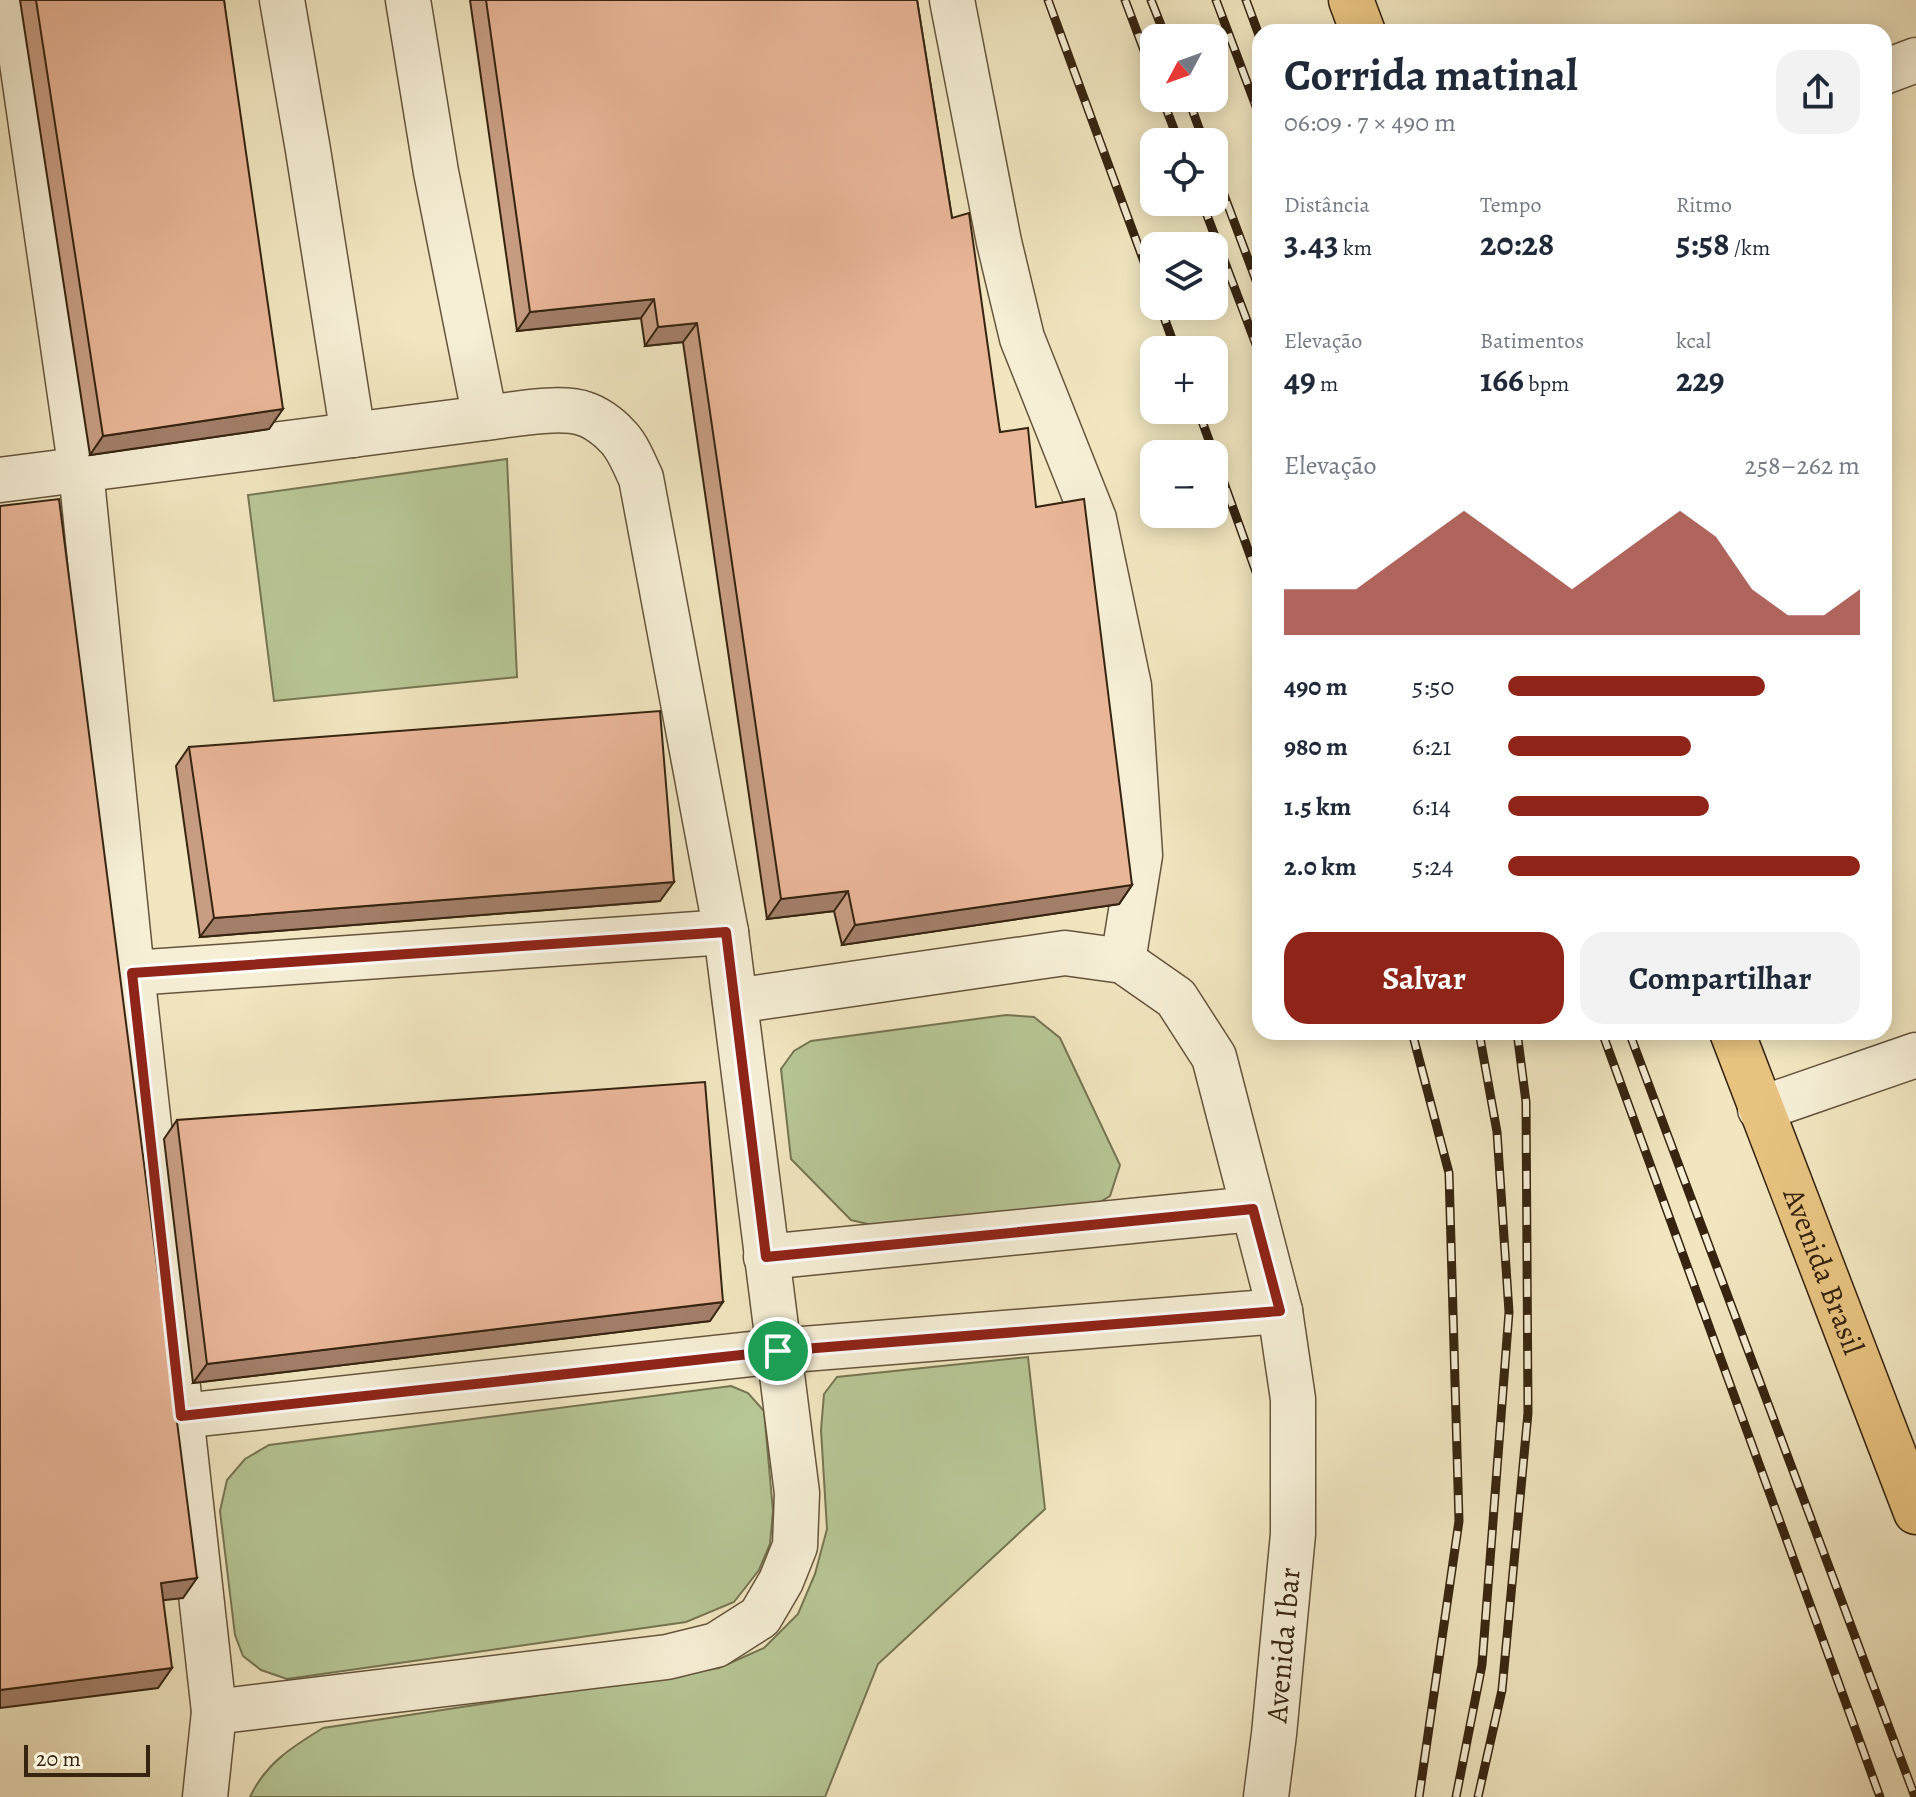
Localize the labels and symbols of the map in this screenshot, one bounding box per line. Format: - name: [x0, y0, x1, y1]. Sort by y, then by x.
- north arrow: [1140, 24, 1228, 112]
- street label: Avenida Brasil: [1773, 1181, 1874, 1360]
- pin: [744, 1317, 812, 1385]
- street label: Avenida Ibar: [1256, 1566, 1310, 1725]
- scale bar: [24, 1741, 150, 1777]

